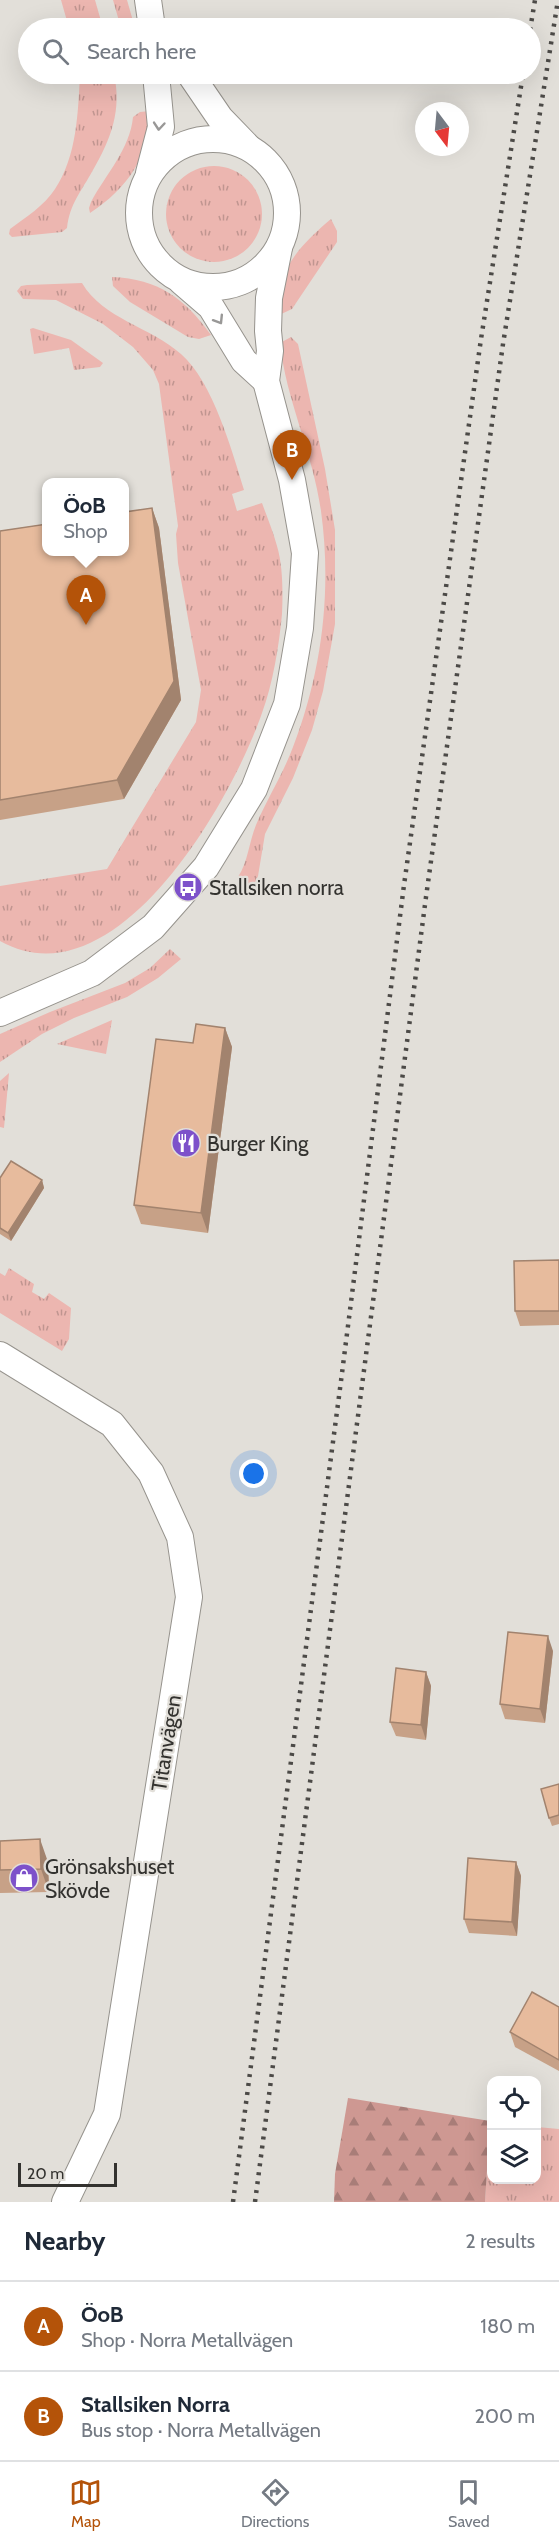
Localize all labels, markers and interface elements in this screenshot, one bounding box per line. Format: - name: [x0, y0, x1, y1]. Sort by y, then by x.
- search box: [18, 18, 541, 84]
- icon: search: [39, 35, 72, 68]
- text: Search here: [87, 38, 196, 65]
- north arrow: [415, 102, 469, 156]
- one-way arrow: [153, 122, 166, 131]
- one-way arrow: [212, 314, 224, 324]
- pin: B: [272, 430, 312, 480]
- popup: [42, 478, 129, 556]
- text: ÖoB: [63, 492, 106, 519]
- text: Shop: [63, 519, 108, 543]
- pin: A: [66, 576, 106, 625]
- bus stop icon: Stallsiken norra: [172, 871, 204, 903]
- place label: Stallsiken norra: [209, 875, 344, 900]
- restaurant icon: Burger King: [170, 1127, 202, 1159]
- place label: Burger King: [207, 1131, 309, 1156]
- your location: [239, 1459, 268, 1488]
- street label: Titanvägen: [146, 1693, 186, 1793]
- place label: Grönsakshuset Skövde: [45, 1854, 174, 1903]
- shop icon: Grönsakshuset Skövde: [8, 1862, 40, 1894]
- map controls: [487, 2076, 541, 2184]
- button: locate: [487, 2076, 541, 2130]
- button: layers: [487, 2130, 541, 2184]
- scale bar: [18, 2160, 117, 2188]
- text: 20 m: [27, 2164, 64, 2183]
- text: Nearby: [24, 2225, 105, 2257]
- text: 2 results: [465, 2229, 535, 2253]
- text: ÖoB: [81, 2301, 124, 2328]
- text: A: [37, 2314, 50, 2338]
- text: 180 m: [480, 2314, 535, 2338]
- text: Shop · Norra Metallvägen: [81, 2328, 293, 2352]
- text: Stallsiken Norra: [81, 2391, 230, 2418]
- text: B: [37, 2404, 50, 2428]
- text: 200 m: [475, 2404, 535, 2428]
- text: Bus stop · Norra Metallvägen: [81, 2418, 321, 2442]
- tab: Map: [69, 2476, 102, 2531]
- tab: Directions: [241, 2476, 309, 2531]
- tab: Saved: [448, 2476, 490, 2531]

